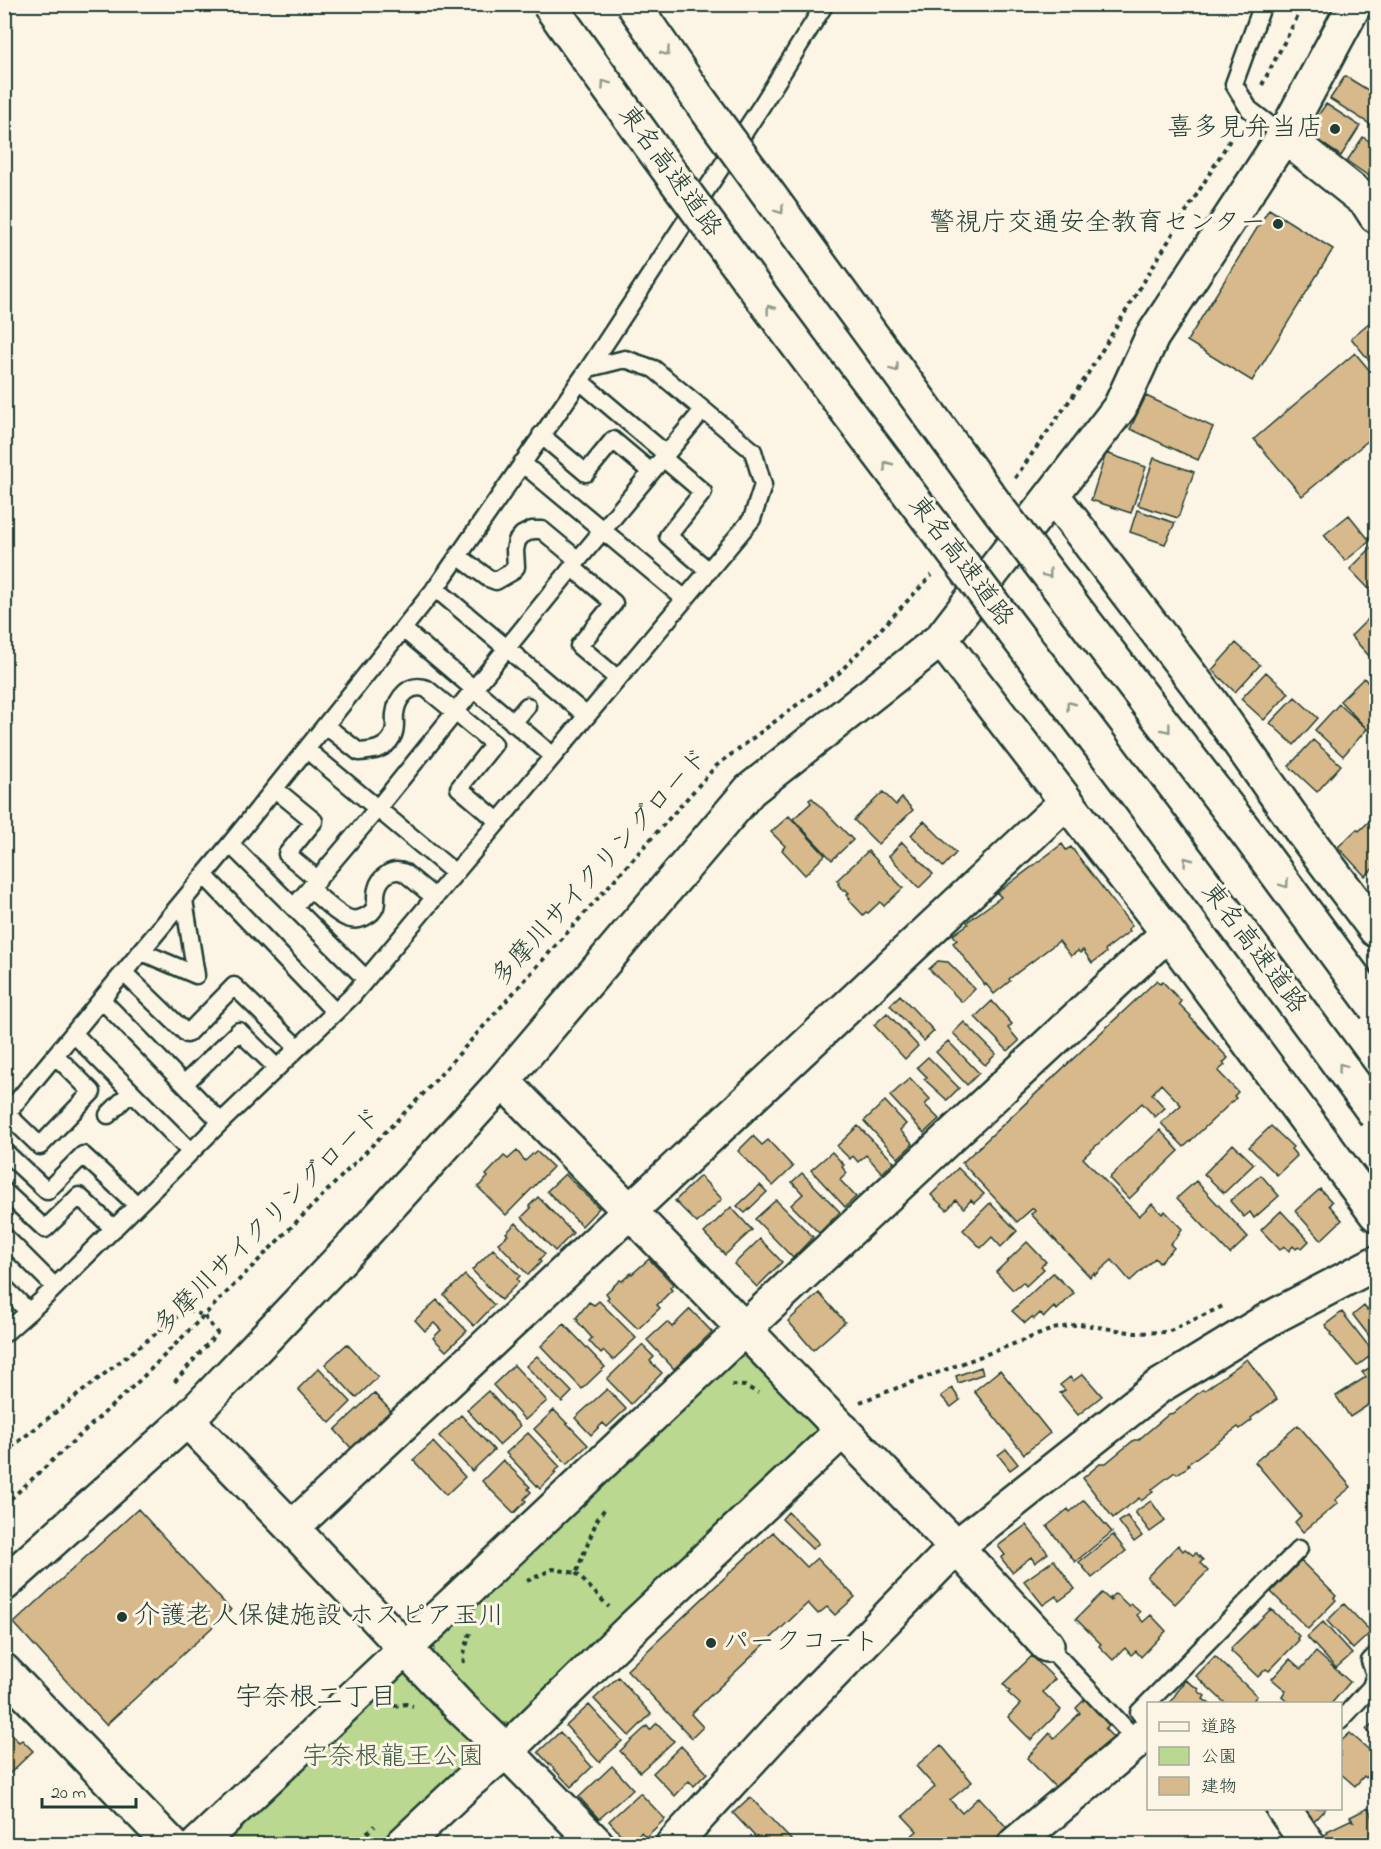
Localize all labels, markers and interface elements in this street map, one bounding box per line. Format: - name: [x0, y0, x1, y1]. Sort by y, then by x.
- one-way arrow: [659, 46, 670, 57]
- one-way arrow: [602, 80, 613, 91]
- street label: 東名高速道路: [608, 98, 730, 246]
- place label: 喜多見弁当店: [1167, 110, 1323, 148]
- marker: 喜多見弁当店: [1328, 122, 1342, 136]
- one-way arrow: [773, 204, 784, 215]
- place label: 警視庁交通安全教育センター: [929, 205, 1266, 243]
- marker: 警視庁交通安全教育センター: [1271, 217, 1285, 231]
- one-way arrow: [767, 305, 778, 316]
- one-way arrow: [888, 361, 899, 372]
- one-way arrow: [884, 461, 895, 472]
- street label: 東名高速道路: [898, 488, 1022, 636]
- one-way arrow: [1041, 567, 1052, 578]
- one-way arrow: [1066, 701, 1077, 712]
- one-way arrow: [1159, 722, 1170, 733]
- street label: 多摩川サイクリングロード: [483, 740, 719, 996]
- one-way arrow: [1183, 857, 1194, 868]
- street label: 東名高速道路: [1191, 875, 1315, 1023]
- one-way arrow: [1277, 877, 1288, 888]
- one-way arrow: [1339, 1063, 1350, 1074]
- street label: 多摩川サイクリングロード: [146, 1099, 392, 1345]
- place label: 介護老人保健施設 ホスピア玉川: [134, 1598, 505, 1636]
- marker: 介護老人保健施設 ホスピア玉川: [115, 1610, 129, 1624]
- place label: パークコート: [723, 1624, 879, 1662]
- marker: パークコート: [704, 1636, 718, 1650]
- district label: 宇奈根二丁目: [235, 1679, 397, 1718]
- legend: [1147, 1702, 1342, 1810]
- text: 道路: [1201, 1715, 1237, 1741]
- park label: 宇奈根龍王公園: [302, 1739, 484, 1777]
- text: 公園: [1201, 1745, 1237, 1771]
- scale bar: [42, 1771, 136, 1809]
- text: 建物: [1201, 1775, 1237, 1801]
- text: 20 m: [51, 1781, 86, 1807]

